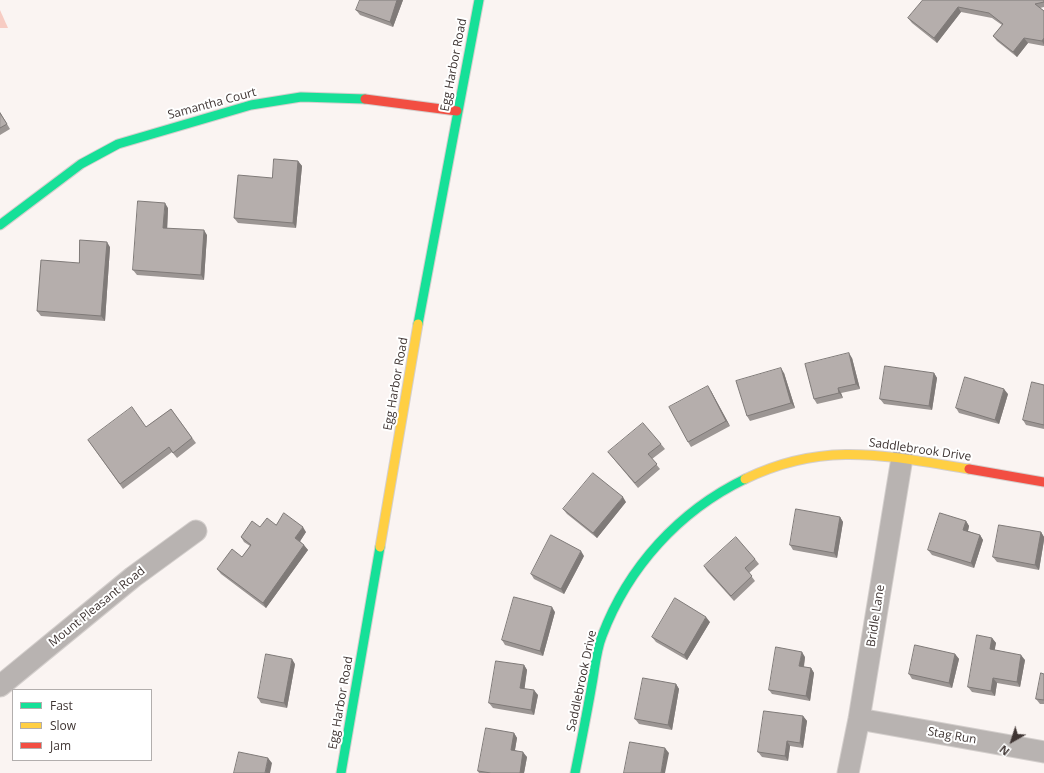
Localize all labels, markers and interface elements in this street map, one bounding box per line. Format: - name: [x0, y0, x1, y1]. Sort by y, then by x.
- street label: Egg Harbor Road: [438, 17, 470, 113]
- street label: Samantha Court: [166, 85, 258, 123]
- street label: Egg Harbor Road: [381, 336, 411, 432]
- street label: Saddlebrook Drive: [868, 436, 972, 464]
- street label: Mount Pleasant Road: [46, 564, 148, 650]
- street label: Bridle Lane: [864, 584, 888, 648]
- street label: Saddlebrook Drive: [564, 629, 600, 733]
- street label: Egg Harbor Road: [326, 655, 356, 751]
- legend: [12, 689, 152, 761]
- text: Fast: [50, 697, 73, 714]
- text: Slow: [50, 717, 76, 734]
- north arrow: [992, 721, 1032, 761]
- street label: Stag Run: [926, 725, 978, 747]
- text: Jam: [50, 737, 71, 754]
- text: N: [996, 742, 1012, 759]

